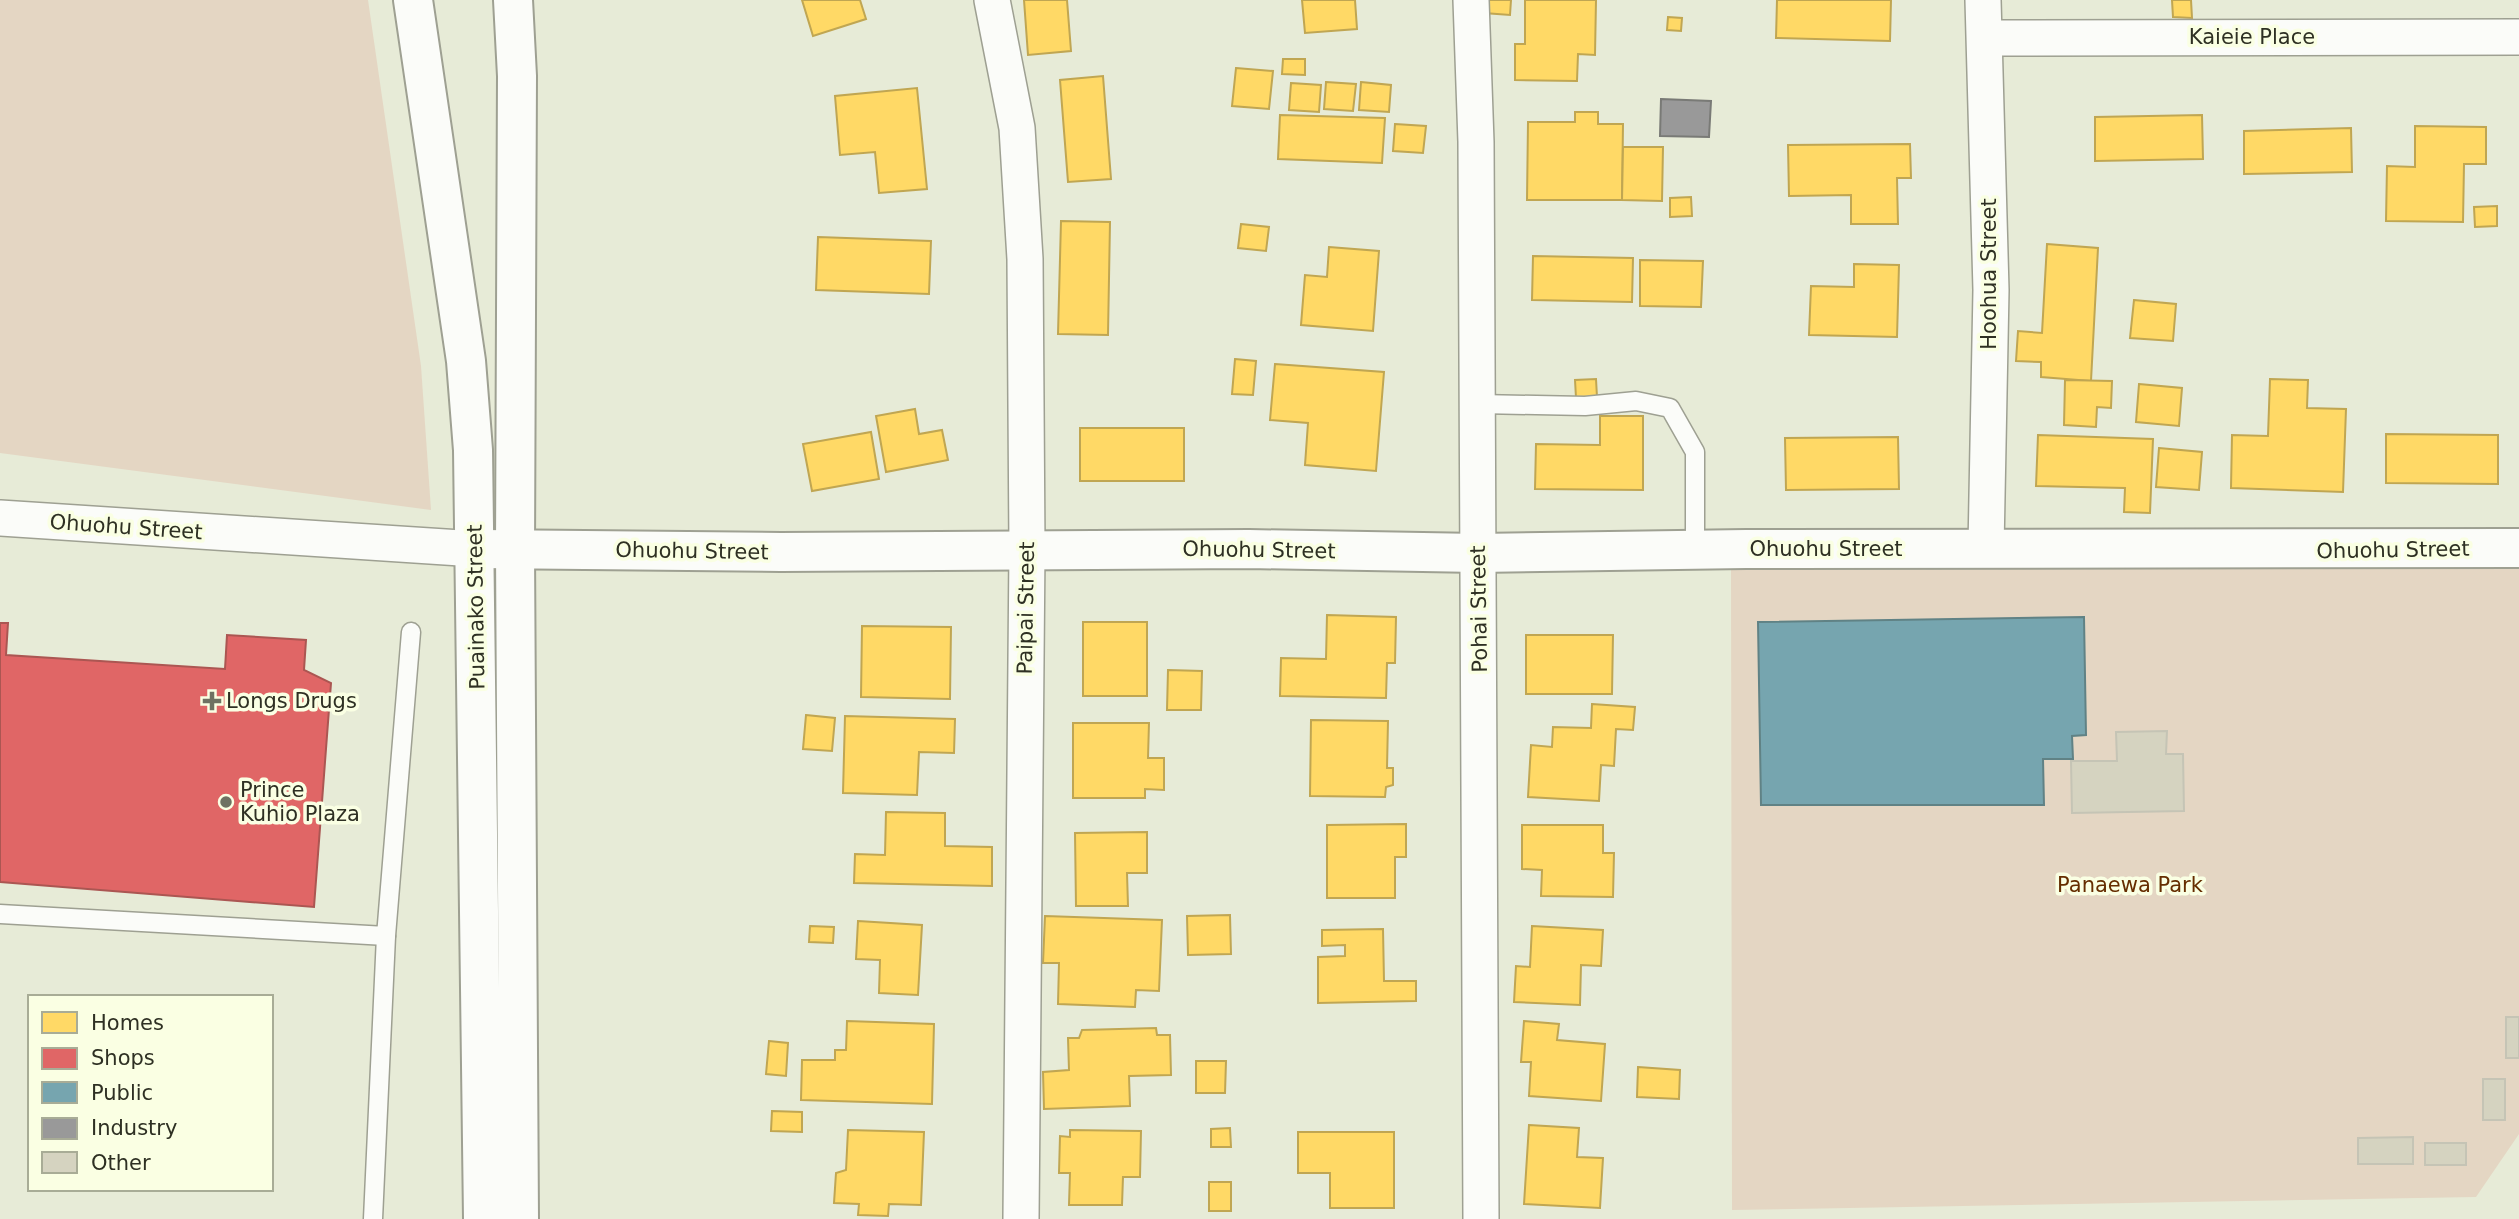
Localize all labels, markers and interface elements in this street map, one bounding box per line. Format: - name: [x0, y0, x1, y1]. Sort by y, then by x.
- street label: Kaieie Place: [2189, 25, 2315, 49]
- street label: Hoohua Street: [1977, 198, 2001, 350]
- street label: Ohuohu Street: [49, 510, 203, 544]
- street label: Puainako Street: [463, 524, 489, 690]
- street label: Ohuohu Street: [1182, 537, 1336, 563]
- street label: Ohuohu Street: [1749, 537, 1903, 561]
- street label: Ohuohu Street: [2316, 537, 2470, 563]
- street label: Ohuohu Street: [615, 538, 769, 564]
- street label: Paipai Street: [1013, 541, 1039, 675]
- street label: Pohai Street: [1466, 545, 1492, 673]
- place label: Longs Drugs: [226, 689, 357, 713]
- marker: Longs Drugs: [204, 693, 220, 709]
- place label: Prince Kuhio Plaza: [240, 778, 360, 826]
- marker: Prince Kuhio Plaza: [218, 794, 234, 810]
- park label: Panaewa Park: [2057, 873, 2204, 897]
- legend: [28, 995, 273, 1191]
- text: Homes: [91, 1011, 164, 1035]
- text: Shops: [91, 1046, 155, 1070]
- text: Public: [91, 1081, 153, 1105]
- text: Industry: [91, 1116, 177, 1140]
- text: Other: [91, 1151, 151, 1175]

